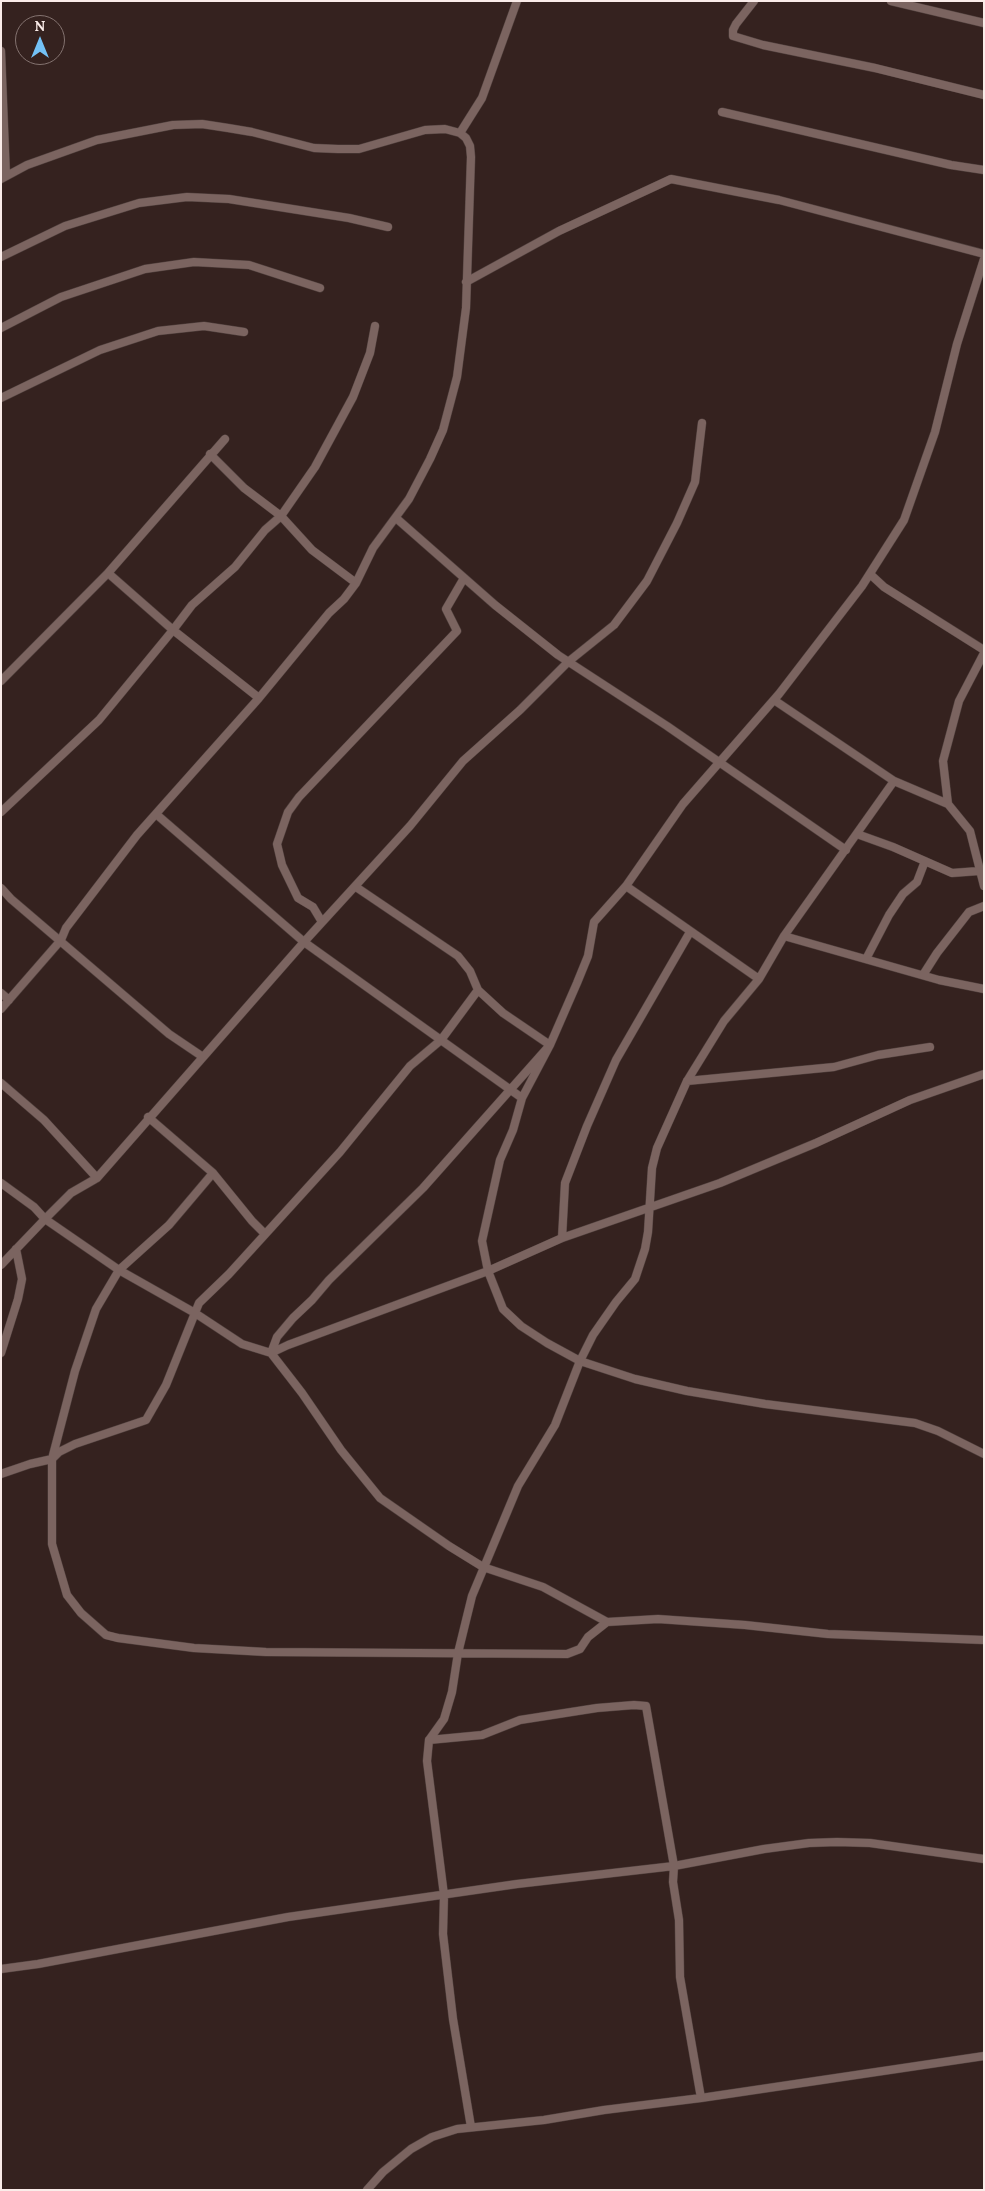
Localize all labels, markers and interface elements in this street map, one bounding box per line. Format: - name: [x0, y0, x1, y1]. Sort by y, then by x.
- north arrow: [15, 15, 65, 65]
- text: N: [35, 17, 45, 35]

